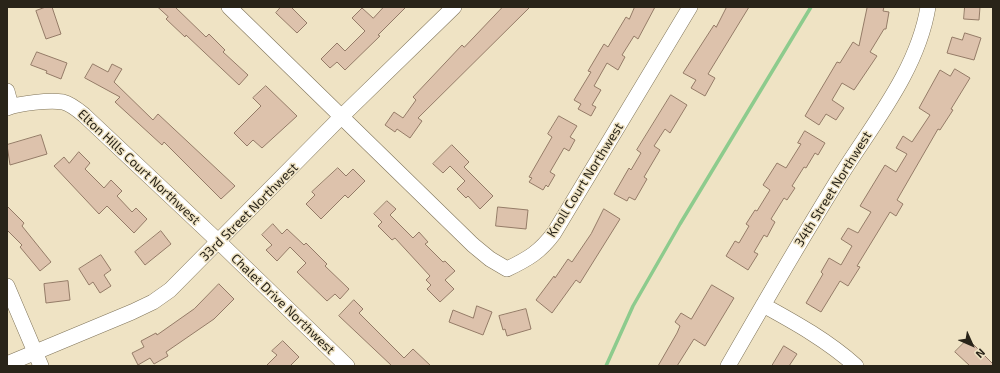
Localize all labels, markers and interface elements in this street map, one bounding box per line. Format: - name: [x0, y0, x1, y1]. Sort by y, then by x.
- street label: Elton Hills Court Northwest: [75, 106, 203, 228]
- street label: Knoll Court Northwest: [543, 120, 627, 240]
- street label: 34th Street Northwest: [791, 128, 875, 250]
- street label: 33rd Street Northwest: [197, 160, 301, 264]
- street label: Chalet Drive Northwest: [228, 250, 338, 358]
- north arrow: [952, 325, 992, 365]
- text: N: [973, 346, 988, 361]

